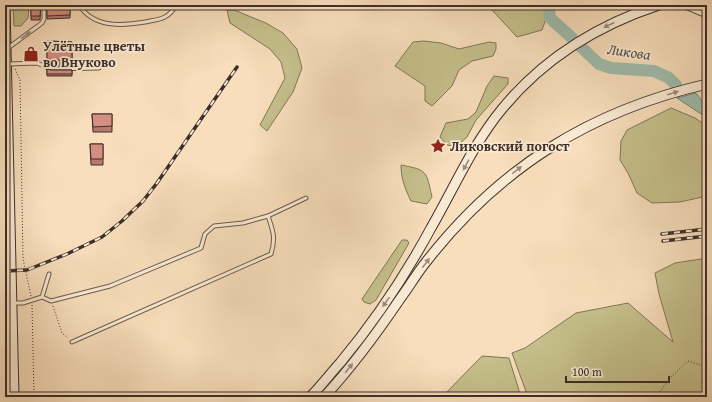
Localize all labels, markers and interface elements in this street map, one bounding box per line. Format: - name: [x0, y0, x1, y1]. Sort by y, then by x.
- one-way arrow: [604, 22, 615, 28]
- one-way arrow: [20, 31, 31, 39]
- place label: Улётные цветы во Внуково: [43, 36, 145, 72]
- water label: Ликова: [606, 38, 652, 65]
- shop icon: Улётные цветы во Внуково: [22, 45, 40, 63]
- one-way arrow: [667, 90, 679, 96]
- place label: Ликовский погост: [450, 136, 570, 156]
- place icon: Ликовский погост: [429, 137, 447, 155]
- one-way arrow: [462, 160, 469, 171]
- one-way arrow: [511, 166, 522, 174]
- one-way arrow: [422, 257, 430, 268]
- one-way arrow: [382, 297, 390, 307]
- scale bar: [566, 358, 669, 384]
- one-way arrow: [345, 362, 354, 373]
- text: 100 m: [572, 363, 602, 380]

